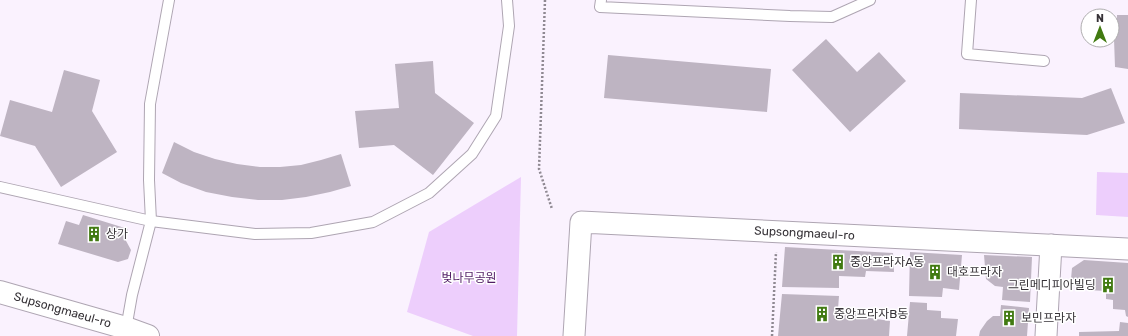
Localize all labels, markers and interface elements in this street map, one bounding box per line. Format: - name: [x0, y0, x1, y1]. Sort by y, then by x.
- north arrow: [1080, 8, 1120, 48]
- text: N: [1096, 12, 1104, 25]
- street label: Supsongmaeul-ro: [754, 224, 855, 243]
- building icon: 상가: [85, 225, 103, 243]
- place label: 상가: [106, 227, 128, 241]
- building icon: 중앙프라자A동: [829, 253, 847, 271]
- place label: 중앙프라자A동: [850, 255, 924, 269]
- building icon: 대호프라자: [926, 263, 944, 281]
- place label: 대호프라자: [947, 265, 1002, 279]
- park label: 벚나무공원: [441, 271, 497, 285]
- building icon: 그린메디피아빌딩: [1099, 276, 1117, 294]
- place label: 그린메디피아빌딩: [1008, 278, 1096, 292]
- street label: Supsongmaeul-ro: [12, 289, 113, 330]
- building icon: 중앙프라자B동: [813, 305, 831, 323]
- place label: 중앙프라자B동: [834, 307, 908, 321]
- building icon: 보민프라자: [1000, 309, 1018, 327]
- place label: 보민프라자: [1021, 311, 1076, 325]

